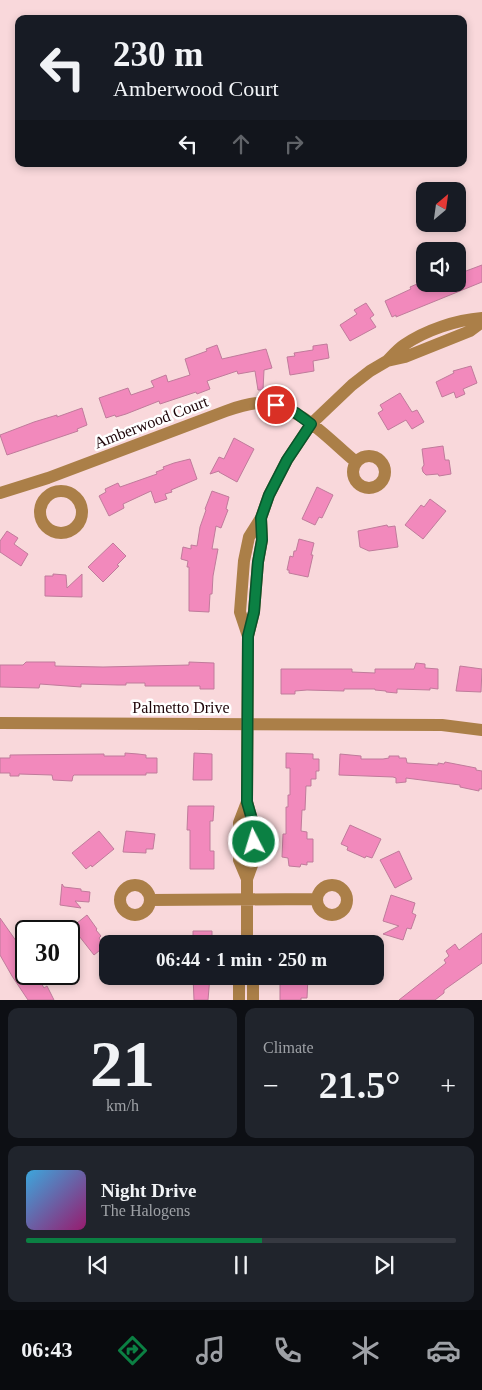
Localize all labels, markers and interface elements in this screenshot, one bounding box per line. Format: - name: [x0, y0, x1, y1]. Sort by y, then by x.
- icon: left: [30, 35, 95, 100]
- text: 230 m: [113, 35, 203, 74]
- text: Amberwood Court: [113, 76, 279, 101]
- icon: left: [174, 130, 202, 158]
- icon: ahead: [227, 130, 255, 158]
- icon: right: [280, 130, 308, 158]
- north arrow: [416, 182, 466, 232]
- map controls: [416, 182, 466, 292]
- button: sound: [416, 242, 466, 292]
- pin: [255, 384, 297, 426]
- icon: arrive: [262, 391, 290, 419]
- street label: Amberwood Court: [92, 392, 211, 452]
- street label: Palmetto Drive: [132, 699, 230, 716]
- position arrow: [227, 815, 279, 867]
- speed limit sign: 30: [15, 920, 80, 985]
- text: 06:44 · 1 min · 250 m: [156, 949, 327, 970]
- text: 21: [90, 1028, 155, 1100]
- text: Climate: [263, 1039, 314, 1056]
- text: 21.5°: [319, 1064, 400, 1106]
- text: −: [263, 1070, 279, 1101]
- text: +: [440, 1070, 456, 1101]
- text: km/h: [106, 1097, 139, 1114]
- text: Night Drive: [101, 1180, 197, 1201]
- text: The Halogens: [101, 1202, 190, 1219]
- icon: previous: [84, 1251, 112, 1279]
- icon: pause: [227, 1251, 255, 1279]
- icon: next: [370, 1251, 398, 1279]
- icon: directions: [115, 1333, 150, 1368]
- icon: music: [193, 1333, 228, 1368]
- icon: phone: [270, 1333, 305, 1368]
- icon: climate: [348, 1333, 383, 1368]
- icon: car: [426, 1333, 461, 1368]
- text: 06:43: [21, 1337, 73, 1362]

